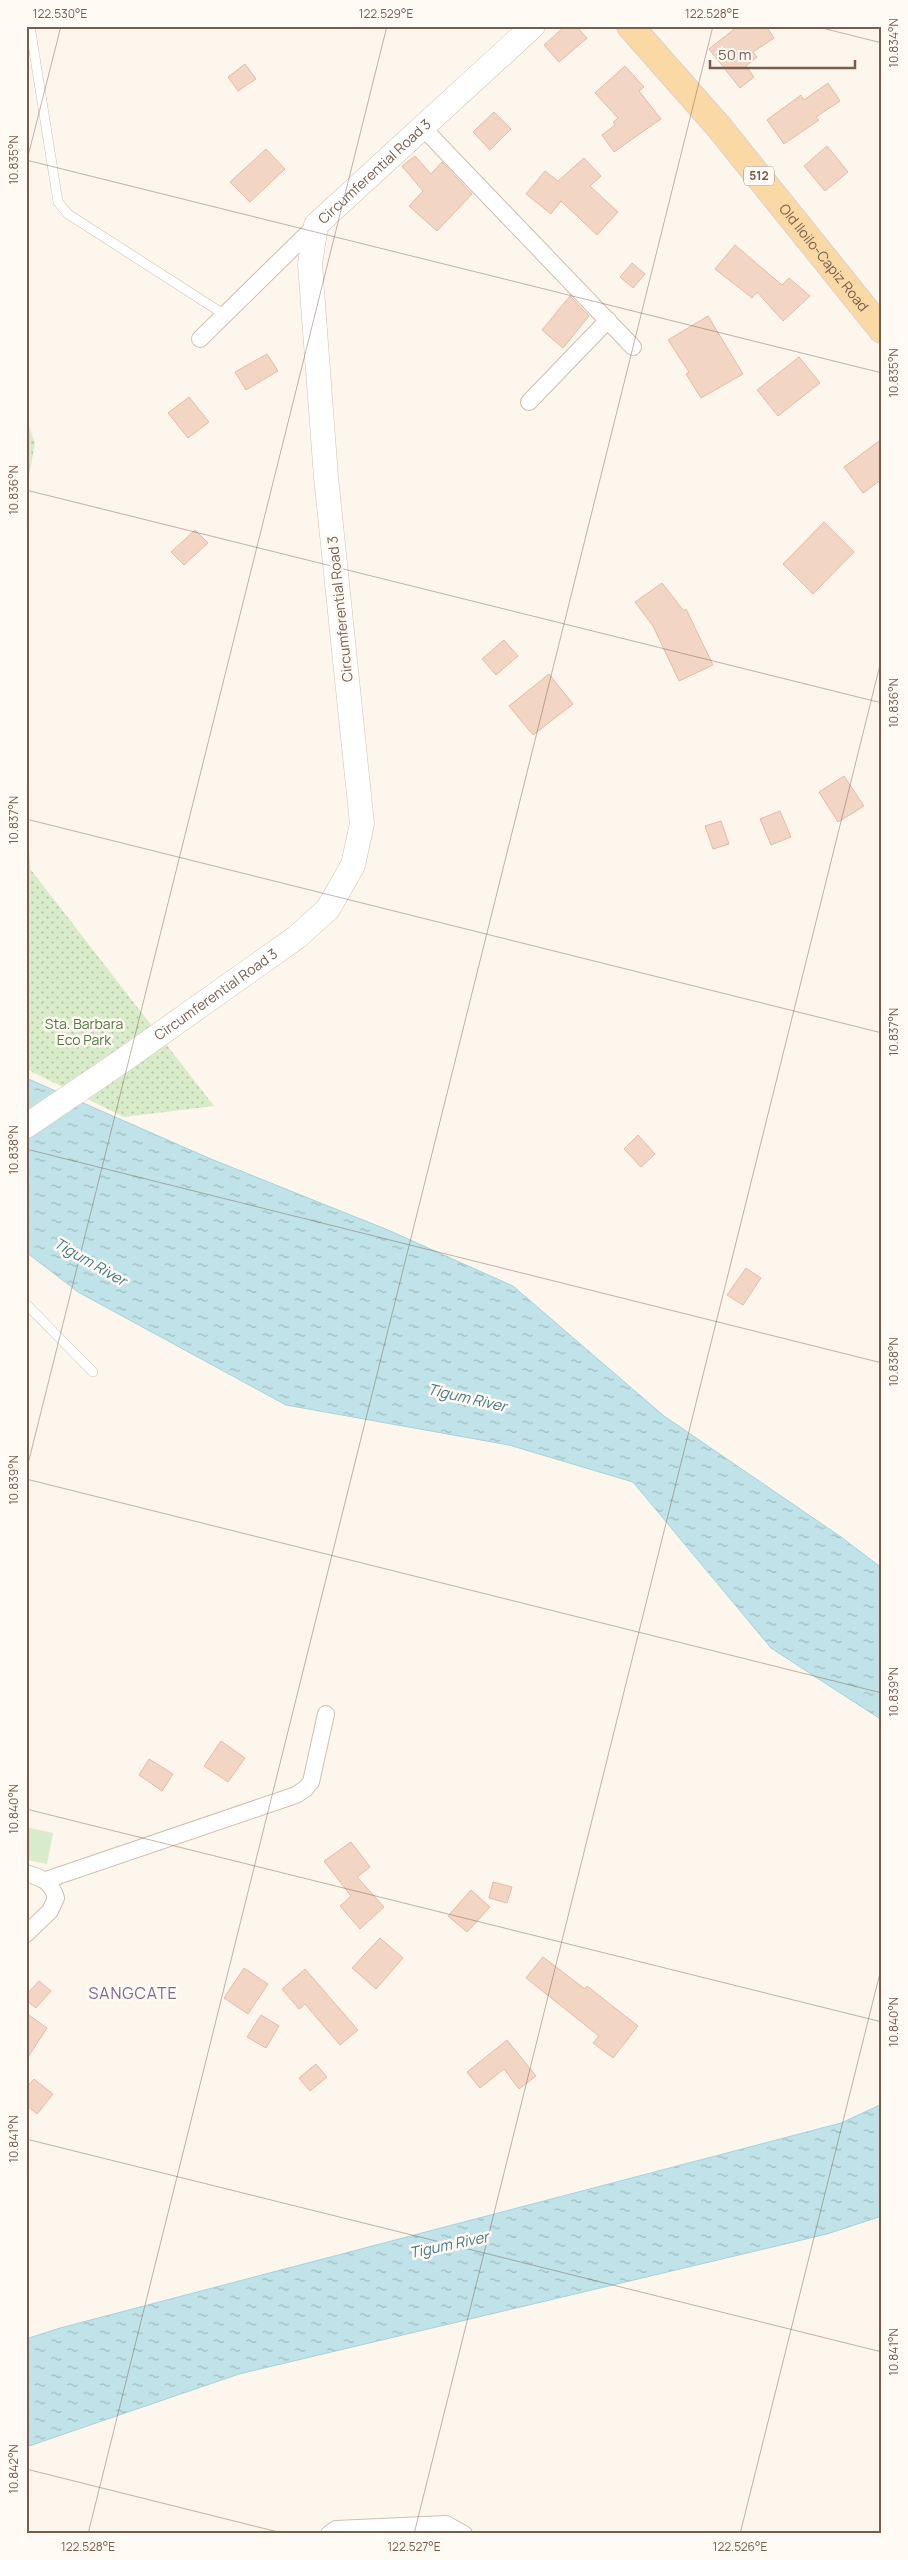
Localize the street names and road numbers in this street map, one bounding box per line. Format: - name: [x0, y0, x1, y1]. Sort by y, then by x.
- street label: Circumferential Road 3: [314, 114, 435, 228]
- road number: 512: [744, 167, 774, 186]
- street label: Old Iloilo-Capiz Road: [775, 199, 873, 315]
- street label: Circumferential Road 3: [322, 535, 357, 683]
- street label: Circumferential Road 3: [150, 944, 281, 1044]

